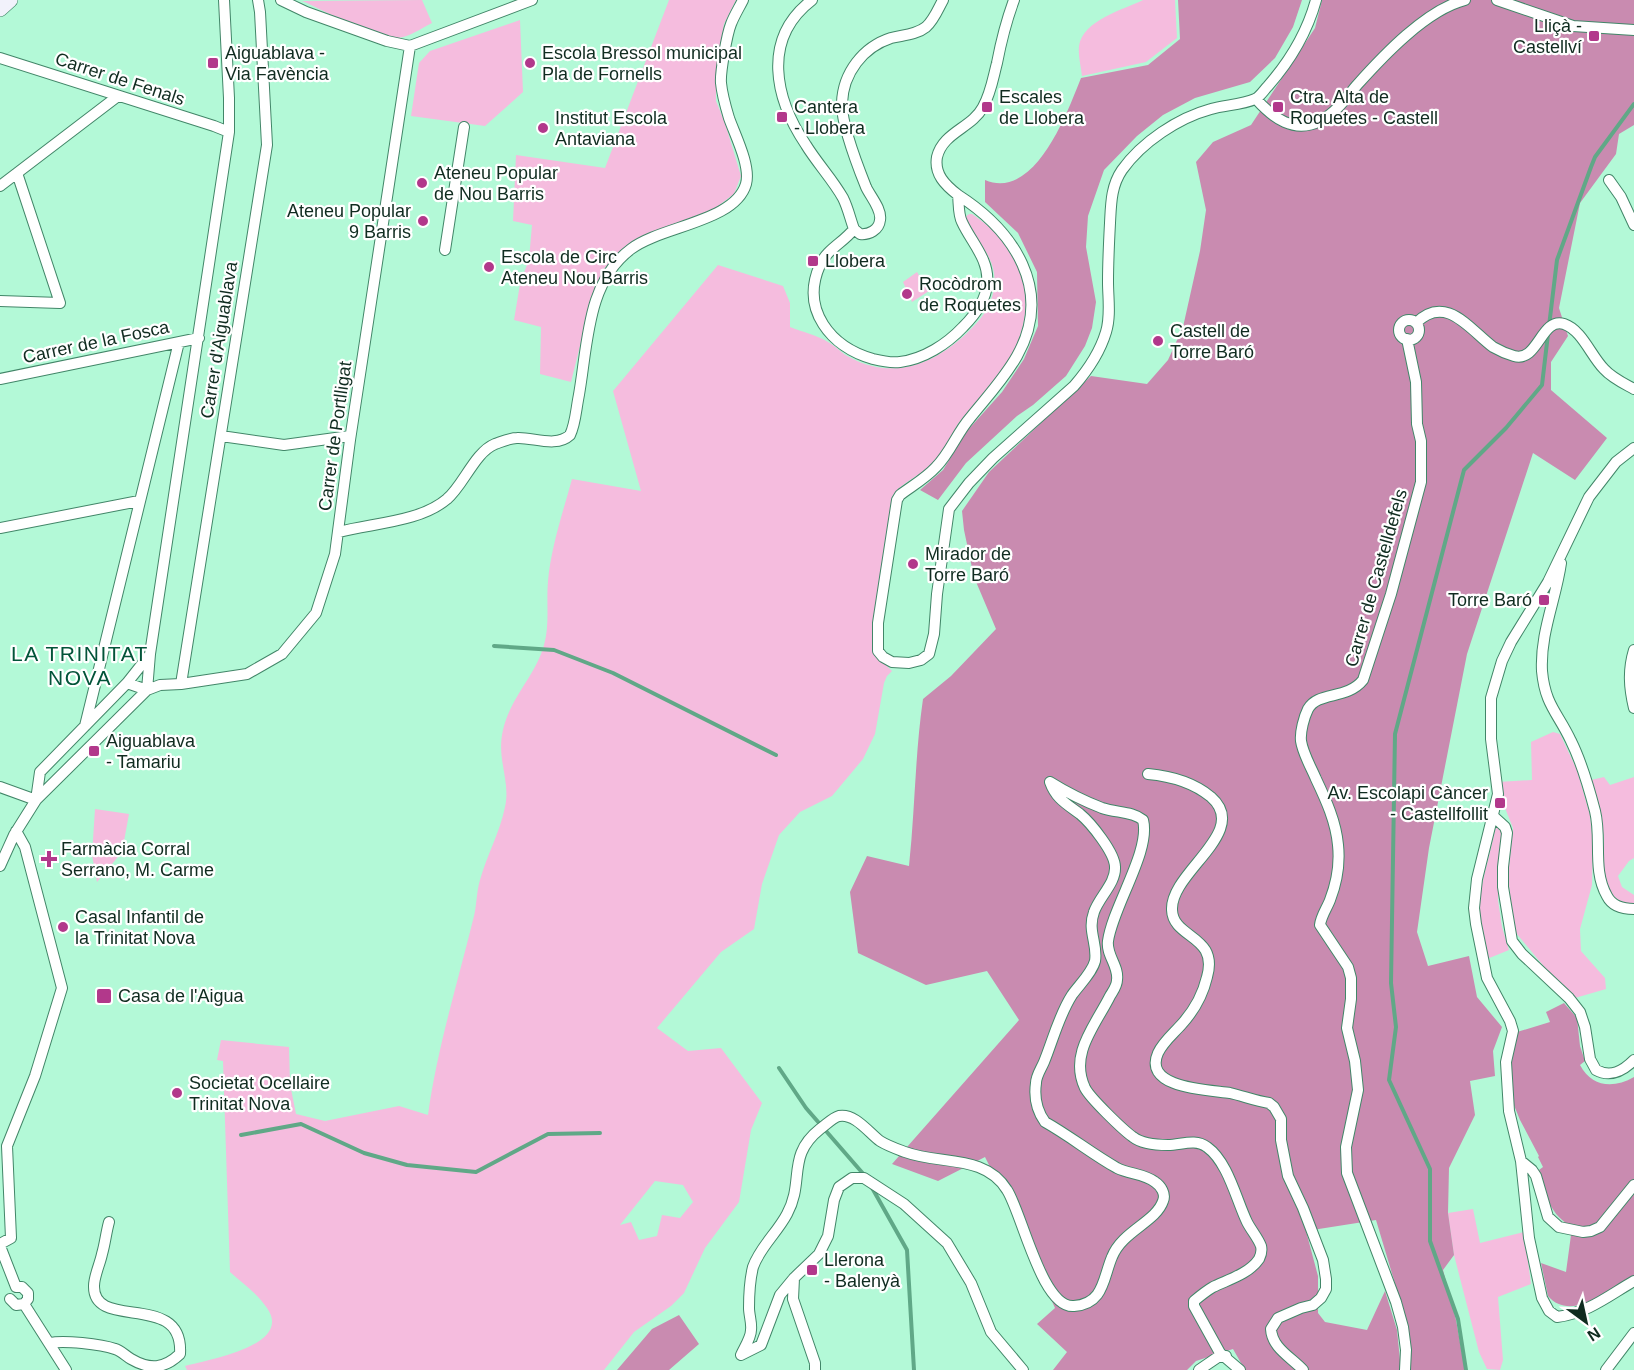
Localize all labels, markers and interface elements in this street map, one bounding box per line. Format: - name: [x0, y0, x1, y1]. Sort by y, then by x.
- place label: Lliçà - Castellví: [1513, 16, 1582, 57]
- marker: Lliçà - Castellví: [1587, 29, 1601, 43]
- place label: Aiguablava - Via Favència: [225, 43, 330, 84]
- place label: Escola Bressol municipal Pla de Fornells: [542, 43, 742, 84]
- street label: Carrer de Fenals: [53, 49, 187, 109]
- marker: Aiguablava - Via Favència: [206, 56, 220, 70]
- marker: Escola Bressol municipal Pla de Fornells: [523, 56, 537, 70]
- place label: Escales de Llobera: [999, 87, 1085, 128]
- place label: Ctra. Alta de Roquetes - Castell: [1290, 87, 1438, 128]
- place label: Cantera - Llobera: [794, 97, 866, 138]
- marker: Escales de Llobera: [980, 100, 994, 114]
- marker: Ctra. Alta de Roquetes - Castell: [1271, 100, 1285, 114]
- place label: Institut Escola Antaviana: [555, 108, 668, 149]
- marker: Cantera - Llobera: [775, 110, 789, 124]
- marker: Institut Escola Antaviana: [536, 121, 550, 135]
- place label: Ateneu Popular de Nou Barris: [434, 163, 558, 204]
- marker: Ateneu Popular de Nou Barris: [415, 176, 429, 190]
- place label: Ateneu Popular 9 Barris: [287, 201, 411, 242]
- marker: Ateneu Popular 9 Barris: [416, 214, 430, 228]
- place label: Escola de Circ Ateneu Nou Barris: [501, 247, 648, 288]
- place label: Llobera: [825, 251, 886, 271]
- marker: Llobera: [806, 254, 820, 268]
- street label: Carrer d'Aiguablava: [197, 259, 241, 420]
- marker: Escola de Circ Ateneu Nou Barris: [482, 260, 496, 274]
- place label: Rocòdrom de Roquetes: [919, 274, 1021, 315]
- marker: Rocòdrom de Roquetes: [900, 287, 914, 301]
- street label: Carrer de la Fosca: [21, 317, 172, 367]
- place label: Castell de Torre Baró: [1170, 321, 1254, 362]
- marker: Castell de Torre Baró: [1151, 334, 1165, 348]
- street label: Carrer de Portlligat: [315, 360, 355, 512]
- street label: Carrer de Castelldefels: [1341, 487, 1411, 669]
- place label: Mirador de Torre Baró: [925, 544, 1011, 585]
- marker: Mirador de Torre Baró: [906, 557, 920, 571]
- place label: Torre Baró: [1448, 590, 1532, 610]
- marker: Torre Baró: [1537, 593, 1551, 607]
- district label: LA TRINITAT NOVA: [11, 642, 149, 689]
- place label: Aiguablava - Tamariu: [106, 731, 196, 772]
- marker: Aiguablava - Tamariu: [87, 744, 101, 758]
- place label: Av. Escolapi Càncer - Castellfollit: [1328, 783, 1488, 824]
- marker: Av. Escolapi Càncer - Castellfollit: [1493, 796, 1507, 810]
- place label: Farmàcia Corral Serrano, M. Carme: [61, 839, 214, 880]
- marker: Farmàcia Corral Serrano, M. Carme: [42, 852, 56, 866]
- place label: Casal Infantil de la Trinitat Nova: [75, 907, 204, 948]
- marker: Casal Infantil de la Trinitat Nova: [56, 920, 70, 934]
- place label: Casa de l'Aigua: [118, 986, 245, 1006]
- marker: Casa de l'Aigua: [95, 987, 113, 1005]
- place label: Societat Ocellaire Trinitat Nova: [189, 1073, 330, 1114]
- marker: Societat Ocellaire Trinitat Nova: [170, 1086, 184, 1100]
- place label: Llerona - Balenyà: [824, 1250, 901, 1291]
- marker: Llerona - Balenyà: [805, 1263, 819, 1277]
- north arrow: [1556, 1292, 1616, 1352]
- text: N: [1584, 1324, 1603, 1344]

